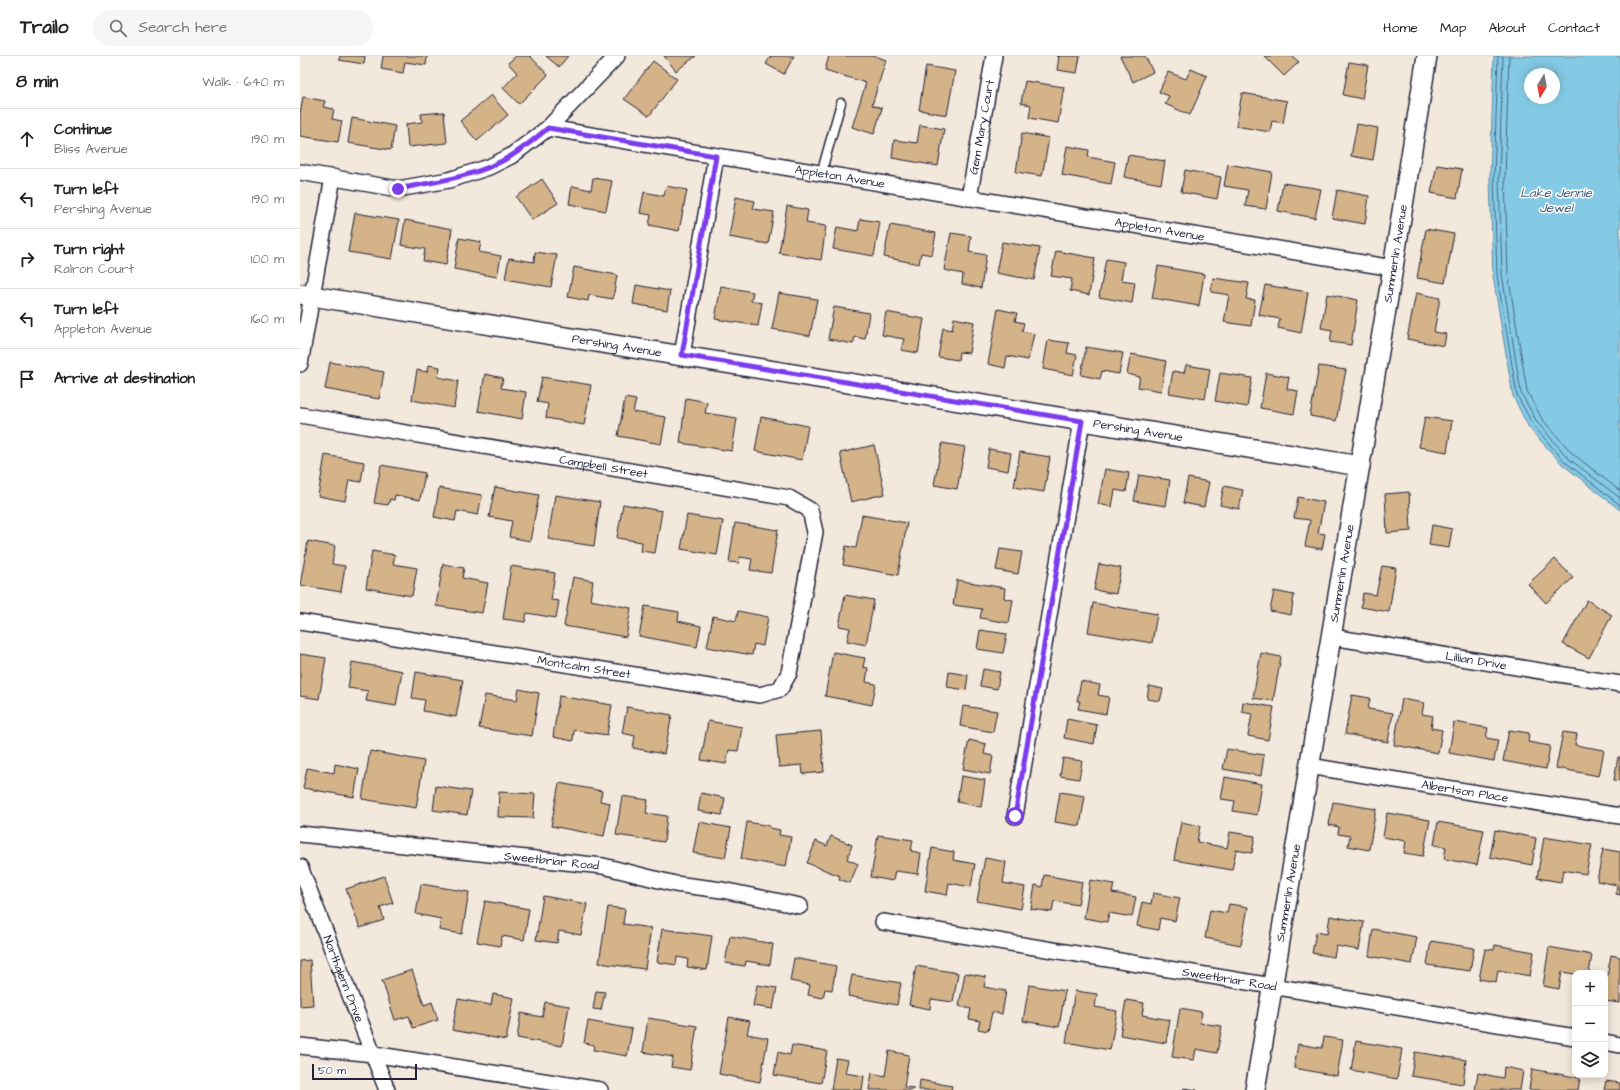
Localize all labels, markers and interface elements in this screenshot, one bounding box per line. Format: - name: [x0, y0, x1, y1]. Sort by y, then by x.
- search box: [93, 10, 373, 46]
- text: Trailo: [20, 14, 69, 41]
- icon: search: [107, 17, 129, 39]
- text: Search here: [139, 17, 227, 38]
- text: Home: [1383, 18, 1418, 38]
- text: Map: [1440, 18, 1466, 38]
- text: About: [1488, 18, 1526, 38]
- text: Contact: [1548, 18, 1600, 38]
- north arrow: [1524, 68, 1560, 104]
- text: 8 min: [16, 70, 58, 94]
- text: Walk · 640 m: [202, 73, 284, 91]
- street label: Gem Mary Court: [965, 78, 999, 176]
- text: Continue: [54, 119, 112, 140]
- icon: ahead: [16, 128, 38, 150]
- text: 190 m: [251, 130, 284, 148]
- text: Bliss Avenue: [54, 140, 128, 158]
- street label: Appleton Avenue: [794, 161, 887, 193]
- text: Turn left: [54, 179, 118, 200]
- route end: [389, 180, 407, 198]
- water label: Lake Jennie Jewel: [1520, 184, 1593, 217]
- icon: left: [16, 188, 38, 210]
- text: 190 m: [251, 190, 284, 208]
- text: Pershing Avenue: [54, 200, 152, 218]
- street label: Summerlin Avenue: [1379, 203, 1412, 304]
- street label: Appleton Avenue: [1113, 214, 1206, 246]
- text: Turn right: [54, 239, 125, 260]
- icon: right: [16, 248, 38, 270]
- text: 100 m: [251, 250, 284, 268]
- text: Ralron Court: [54, 260, 134, 278]
- text: Turn left: [54, 299, 118, 320]
- icon: left: [16, 308, 38, 330]
- text: 160 m: [251, 310, 284, 328]
- text: Appleton Avenue: [54, 320, 152, 338]
- street label: Pershing Avenue: [571, 330, 663, 362]
- icon: arrive: [16, 368, 38, 390]
- text: Arrive at destination: [54, 368, 195, 389]
- street label: Pershing Avenue: [1092, 415, 1185, 446]
- street label: Campbell Street: [558, 451, 649, 483]
- street label: Summerlin Avenue: [1326, 523, 1359, 624]
- street label: Lillian Drive: [1444, 648, 1508, 674]
- street label: Montcalm Street: [536, 652, 632, 683]
- street label: Albertson Place: [1420, 776, 1510, 807]
- route start: [1006, 807, 1024, 825]
- street label: Summerlin Avenue: [1272, 842, 1305, 943]
- street label: Sweetbriar Road: [503, 848, 600, 875]
- street label: Northglenn Drive: [318, 933, 368, 1025]
- street label: Sweetbriar Road: [1181, 963, 1278, 996]
- map controls: [1572, 970, 1608, 1078]
- button: +: [1572, 970, 1608, 1006]
- button: −: [1572, 1006, 1608, 1042]
- button: layers: [1572, 1042, 1608, 1078]
- scale bar: [312, 1062, 417, 1081]
- text: 50 m: [318, 1063, 346, 1078]

